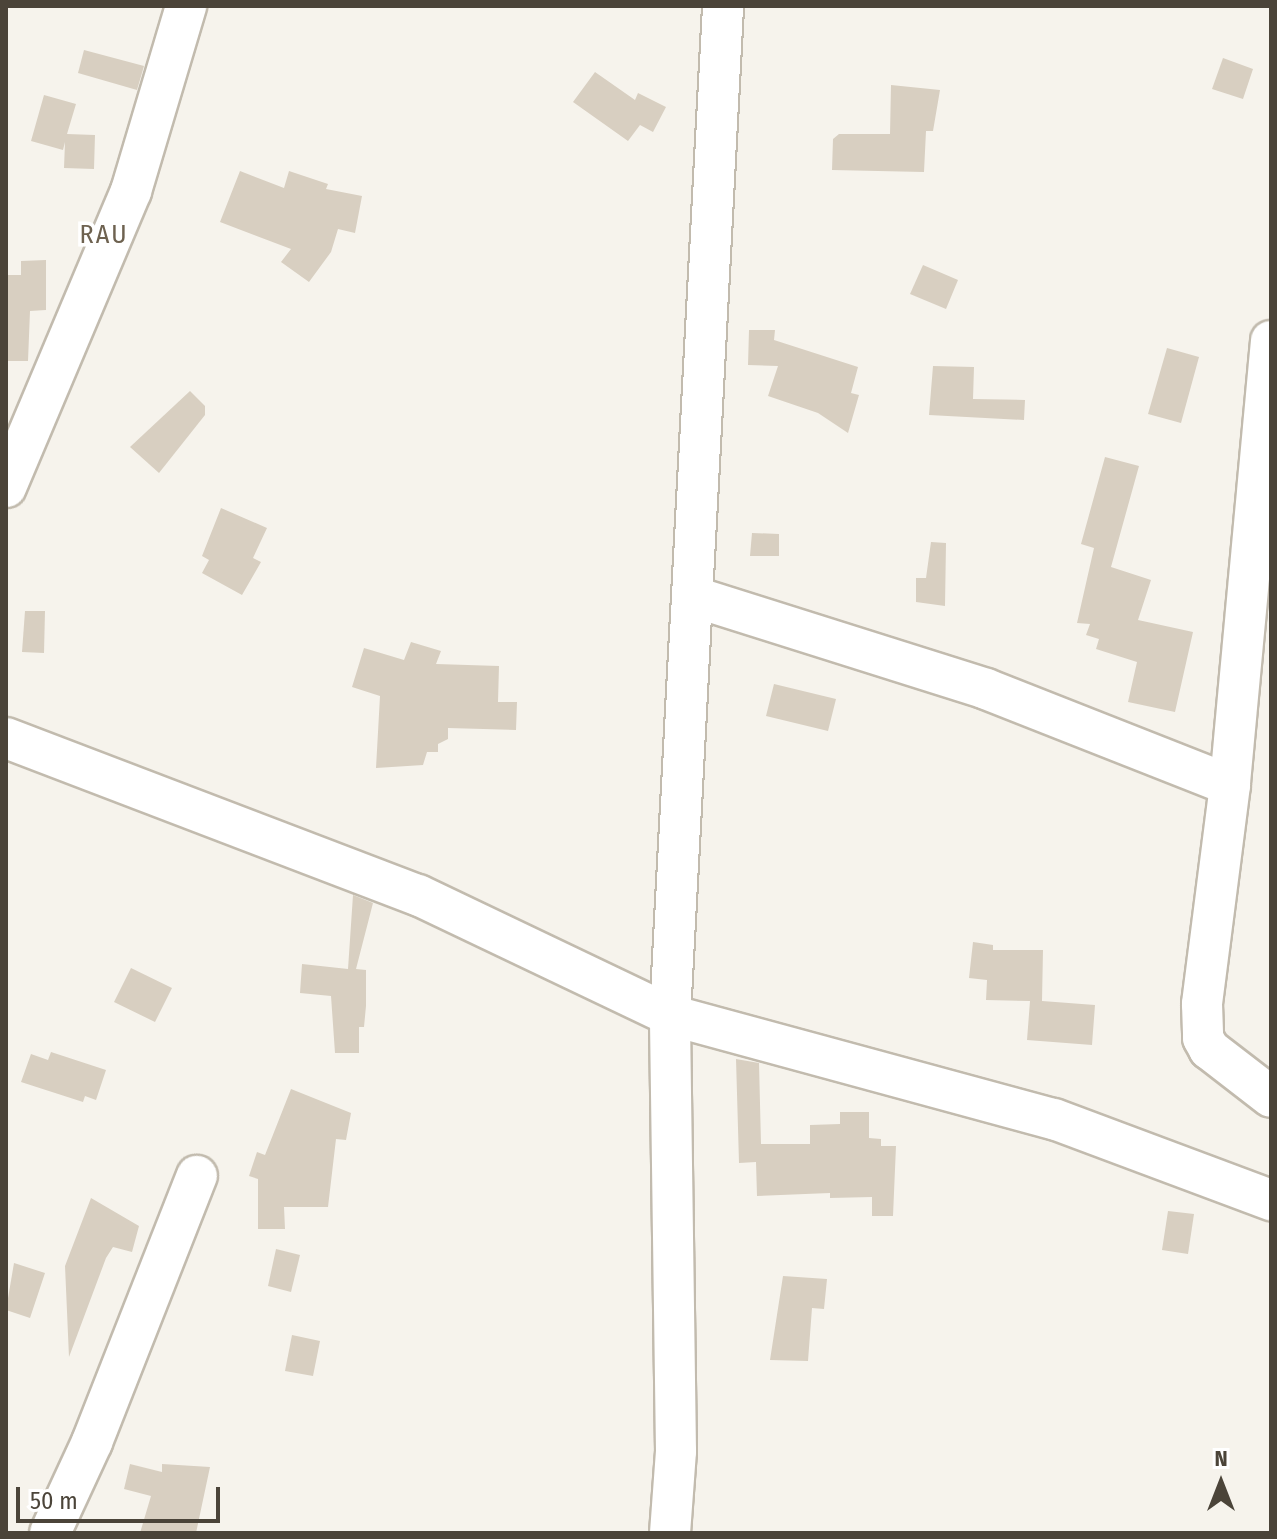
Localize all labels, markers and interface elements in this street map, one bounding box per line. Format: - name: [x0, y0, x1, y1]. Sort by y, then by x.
- district label: RAU: [80, 219, 128, 251]
- north arrow: [1181, 1443, 1261, 1523]
- text: N: [1214, 1445, 1228, 1472]
- scale bar: [20, 1471, 224, 1521]
- text: 50 m: [30, 1487, 78, 1515]

